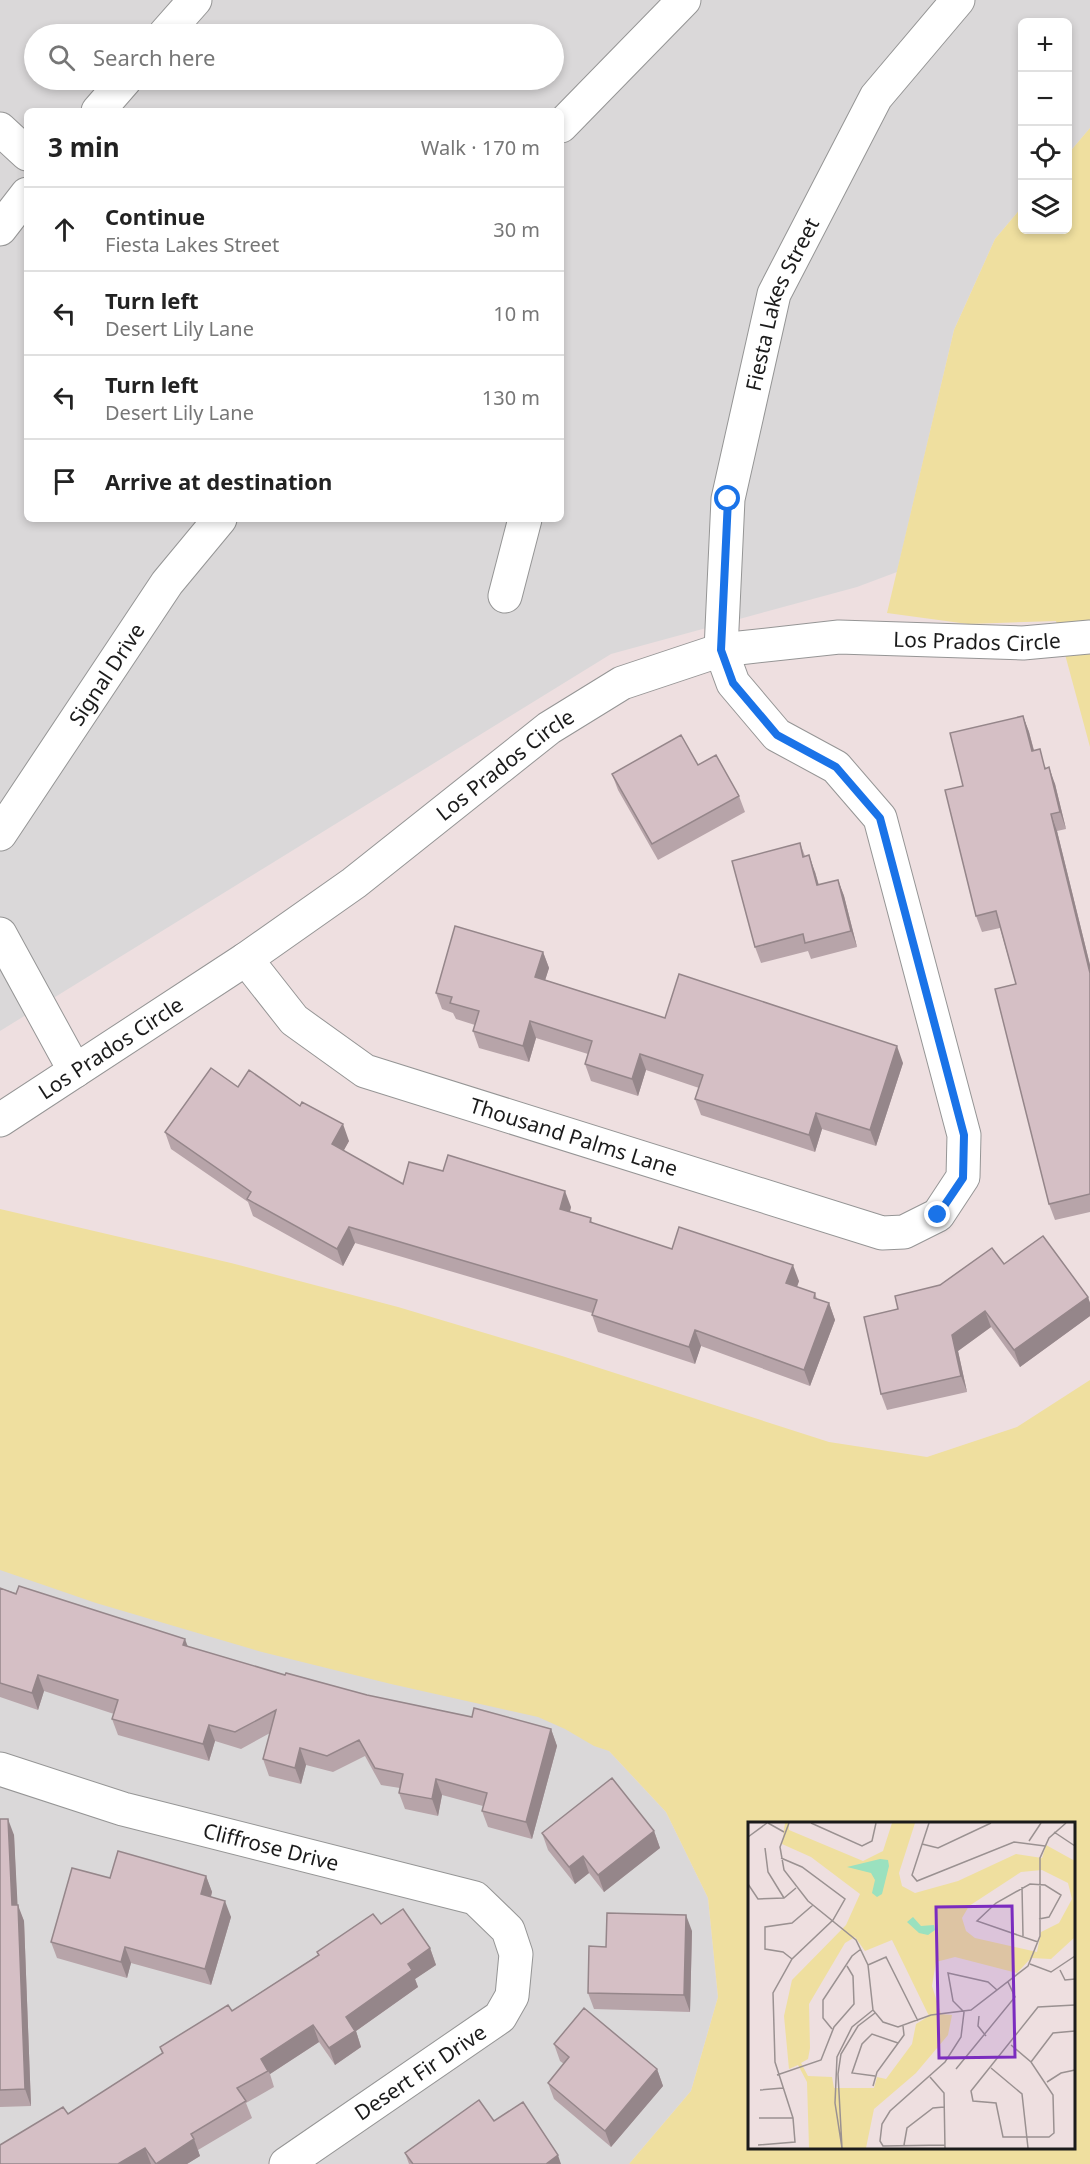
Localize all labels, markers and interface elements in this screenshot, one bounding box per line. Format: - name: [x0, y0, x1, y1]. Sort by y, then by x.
- map controls: [1018, 18, 1072, 234]
- button: +: [1018, 18, 1072, 72]
- search box: [24, 24, 564, 90]
- icon: search: [45, 41, 78, 74]
- text: Search here: [93, 42, 215, 72]
- button: −: [1018, 72, 1072, 126]
- button: locate: [1018, 126, 1072, 180]
- text: 3 min: [48, 129, 120, 165]
- text: Walk · 170 m: [421, 134, 540, 161]
- button: layers: [1018, 180, 1072, 234]
- text: Continue: [105, 201, 205, 231]
- street label: Fiesta Lakes Street: [739, 212, 825, 394]
- icon: ahead: [48, 213, 81, 246]
- text: 30 m: [493, 216, 540, 243]
- text: Fiesta Lakes Street: [105, 231, 279, 258]
- text: Turn left: [105, 285, 199, 315]
- icon: left: [48, 297, 81, 330]
- text: 10 m: [493, 300, 540, 327]
- text: Desert Lily Lane: [105, 315, 254, 342]
- text: Turn left: [105, 369, 199, 399]
- icon: left: [48, 381, 81, 414]
- text: 130 m: [482, 384, 540, 411]
- text: Desert Lily Lane: [105, 399, 254, 426]
- icon: arrive: [48, 465, 81, 498]
- text: Arrive at destination: [105, 466, 332, 496]
- route start: [714, 485, 740, 511]
- street label: Signal Drive: [62, 617, 151, 731]
- street label: Los Prados Circle: [893, 625, 1062, 657]
- street label: Los Prados Circle: [430, 702, 579, 827]
- street label: Los Prados Circle: [33, 990, 188, 1105]
- street label: Thousand Palms Lane: [467, 1091, 681, 1182]
- route end: [924, 1201, 950, 1227]
- street label: Cliffrose Drive: [200, 1816, 342, 1877]
- inset map: [748, 1822, 1075, 2149]
- street label: Desert Fir Drive: [349, 2018, 491, 2126]

